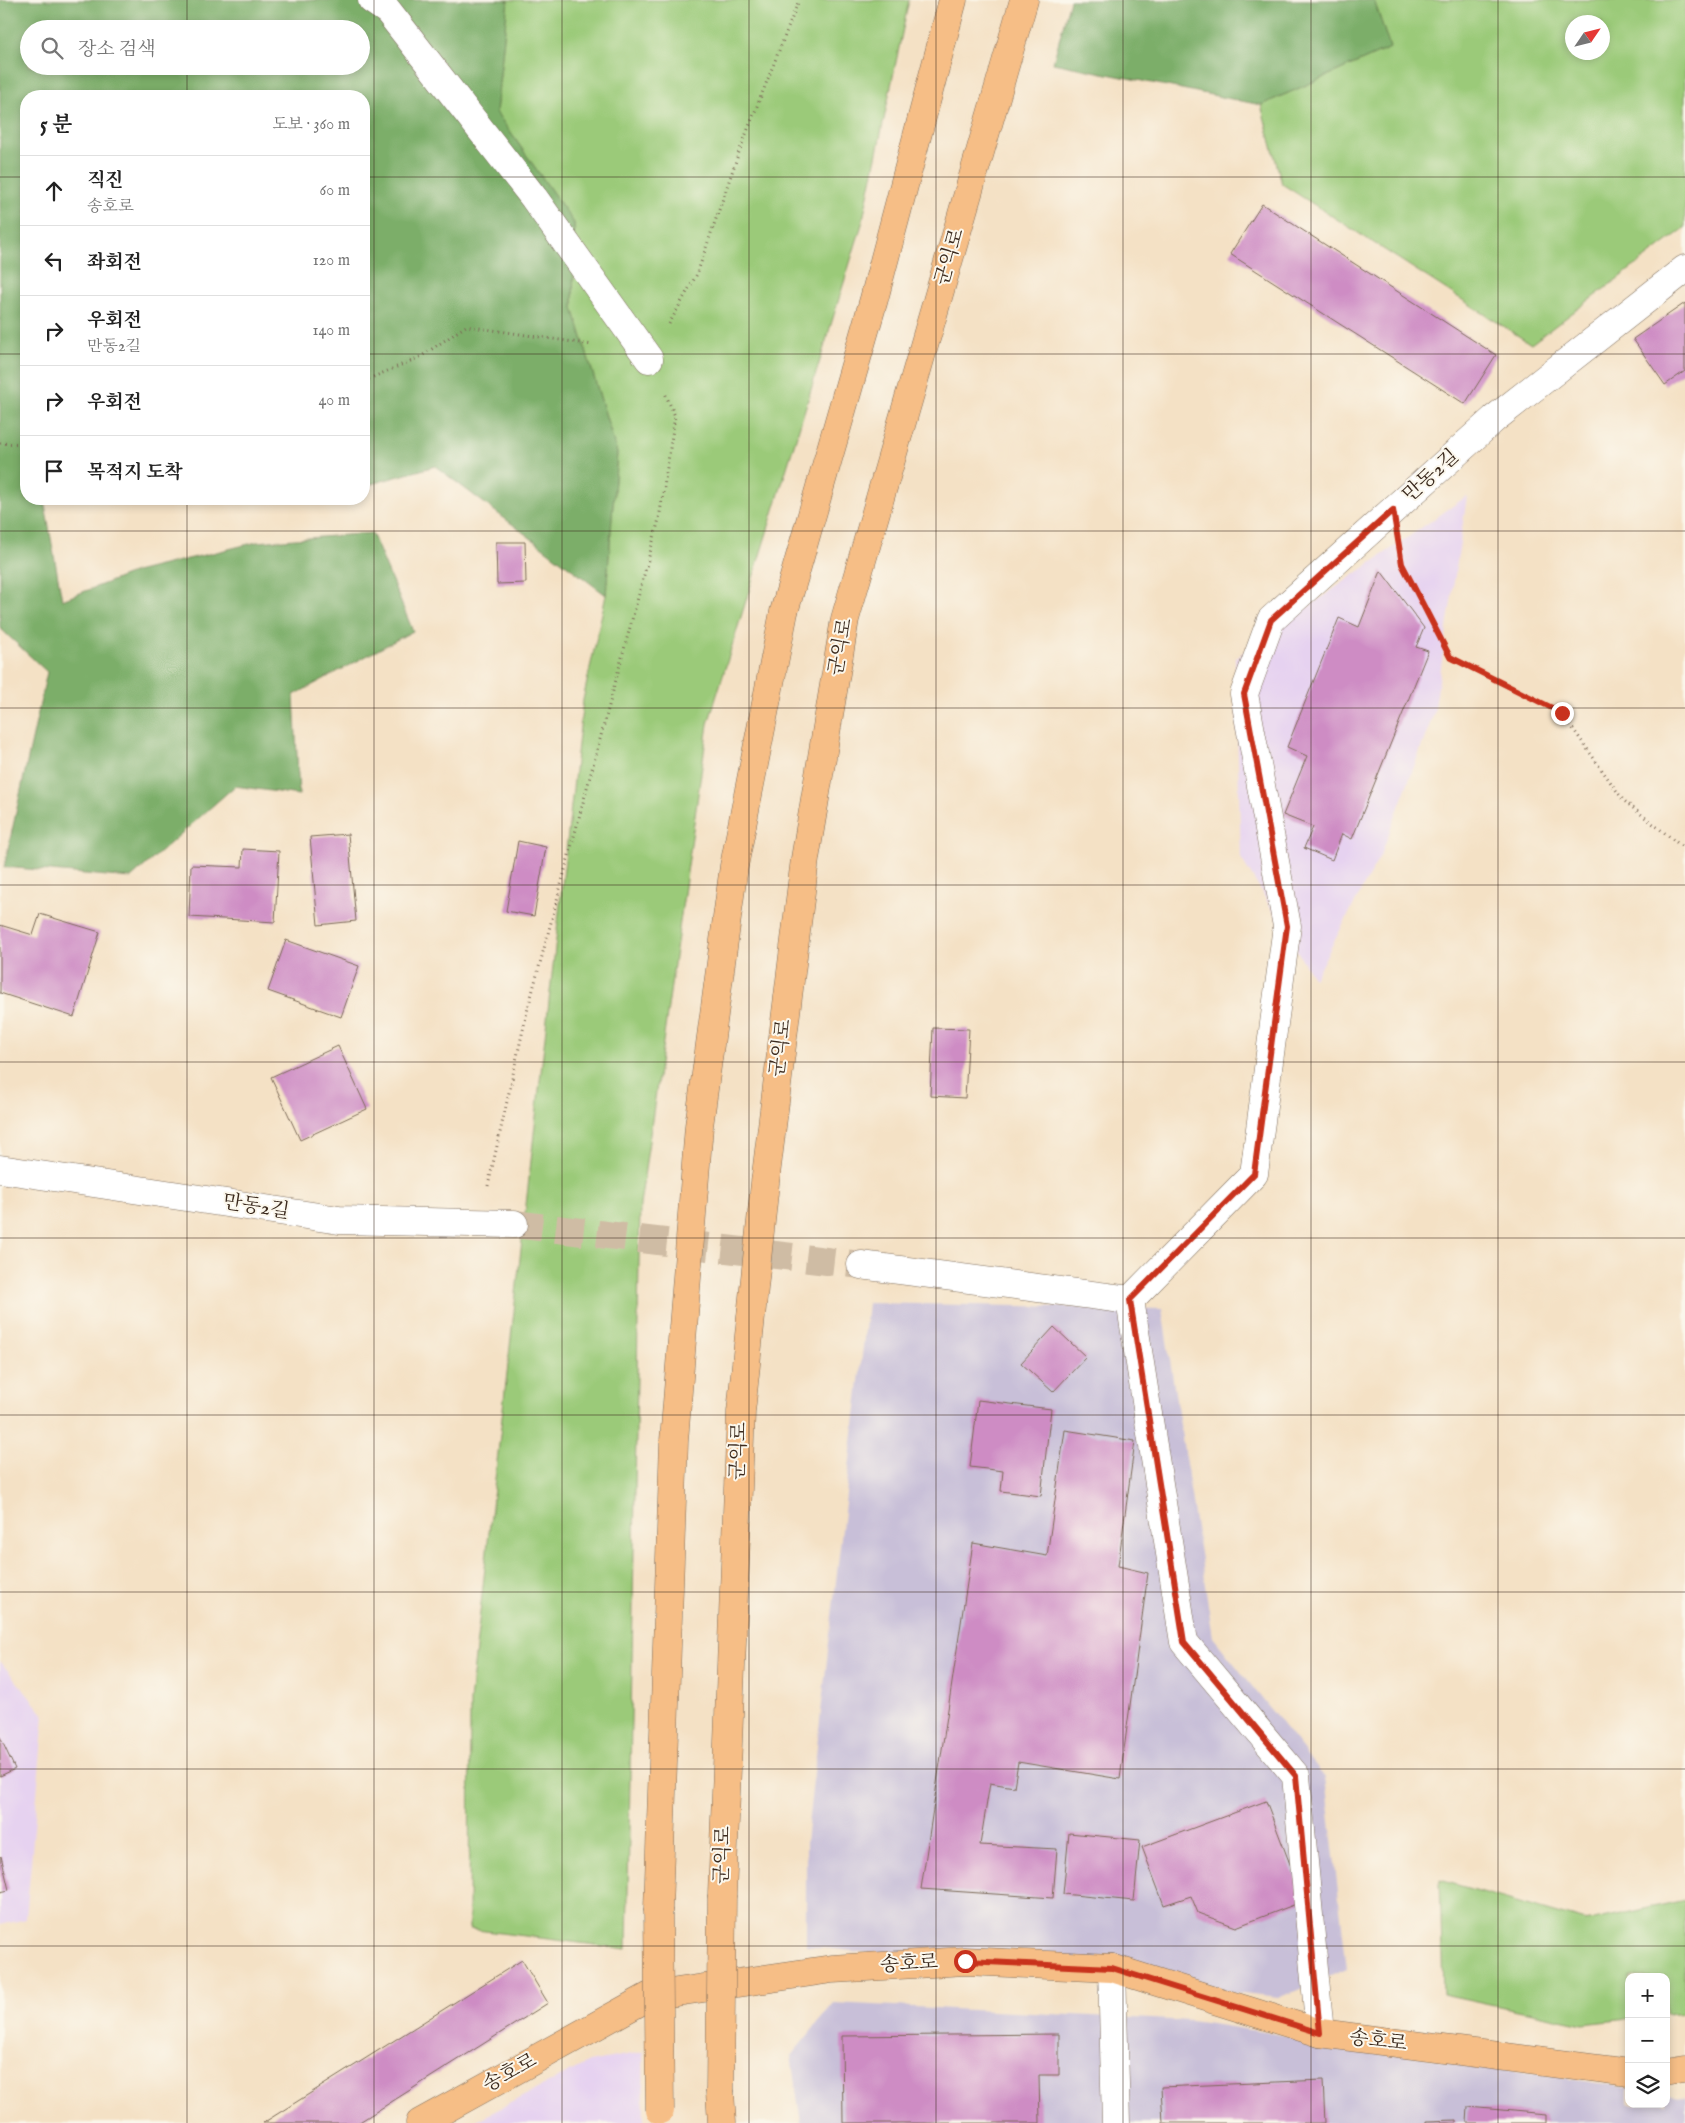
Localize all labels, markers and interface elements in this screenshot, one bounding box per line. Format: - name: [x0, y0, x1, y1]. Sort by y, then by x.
- north arrow: [1565, 15, 1610, 60]
- search box: [20, 20, 370, 75]
- icon: search: [38, 34, 66, 62]
- text: 장소 검색: [78, 38, 156, 62]
- text: 5 분: [40, 112, 72, 139]
- text: 도보 · 360 m: [272, 115, 350, 135]
- text: 직진: [87, 169, 124, 193]
- icon: ahead: [40, 177, 68, 205]
- text: 60 m: [320, 181, 350, 201]
- text: 송호로: [87, 197, 133, 217]
- street label: 군익로: [930, 226, 970, 288]
- icon: left: [40, 247, 68, 275]
- text: 좌회전: [87, 251, 142, 275]
- text: 120 m: [313, 251, 350, 271]
- text: 우회전: [87, 309, 142, 333]
- icon: right: [40, 317, 68, 345]
- text: 140 m: [312, 321, 350, 341]
- text: 만동2길: [87, 337, 141, 357]
- icon: right: [40, 387, 68, 415]
- text: 우회전: [87, 391, 142, 415]
- text: 40 m: [318, 391, 350, 411]
- street label: 만동2길: [1398, 444, 1464, 508]
- icon: arrive: [40, 457, 68, 485]
- text: 목적지 도착: [87, 461, 183, 485]
- street label: 군익로: [824, 616, 858, 678]
- route end: [1551, 702, 1574, 725]
- street label: 군익로: [765, 1018, 797, 1078]
- street label: 만동2길: [221, 1189, 291, 1225]
- street label: 군익로: [725, 1422, 753, 1480]
- street label: 군익로: [709, 1826, 737, 1884]
- street label: 송호로: [879, 1950, 939, 1978]
- route start: [954, 1950, 977, 1973]
- map controls: [1625, 1973, 1670, 2108]
- button: +: [1625, 1973, 1670, 2018]
- button: −: [1625, 2018, 1670, 2063]
- street label: 송호로: [1348, 2025, 1408, 2057]
- street label: 송호로: [479, 2048, 541, 2098]
- button: layers: [1625, 2063, 1670, 2108]

